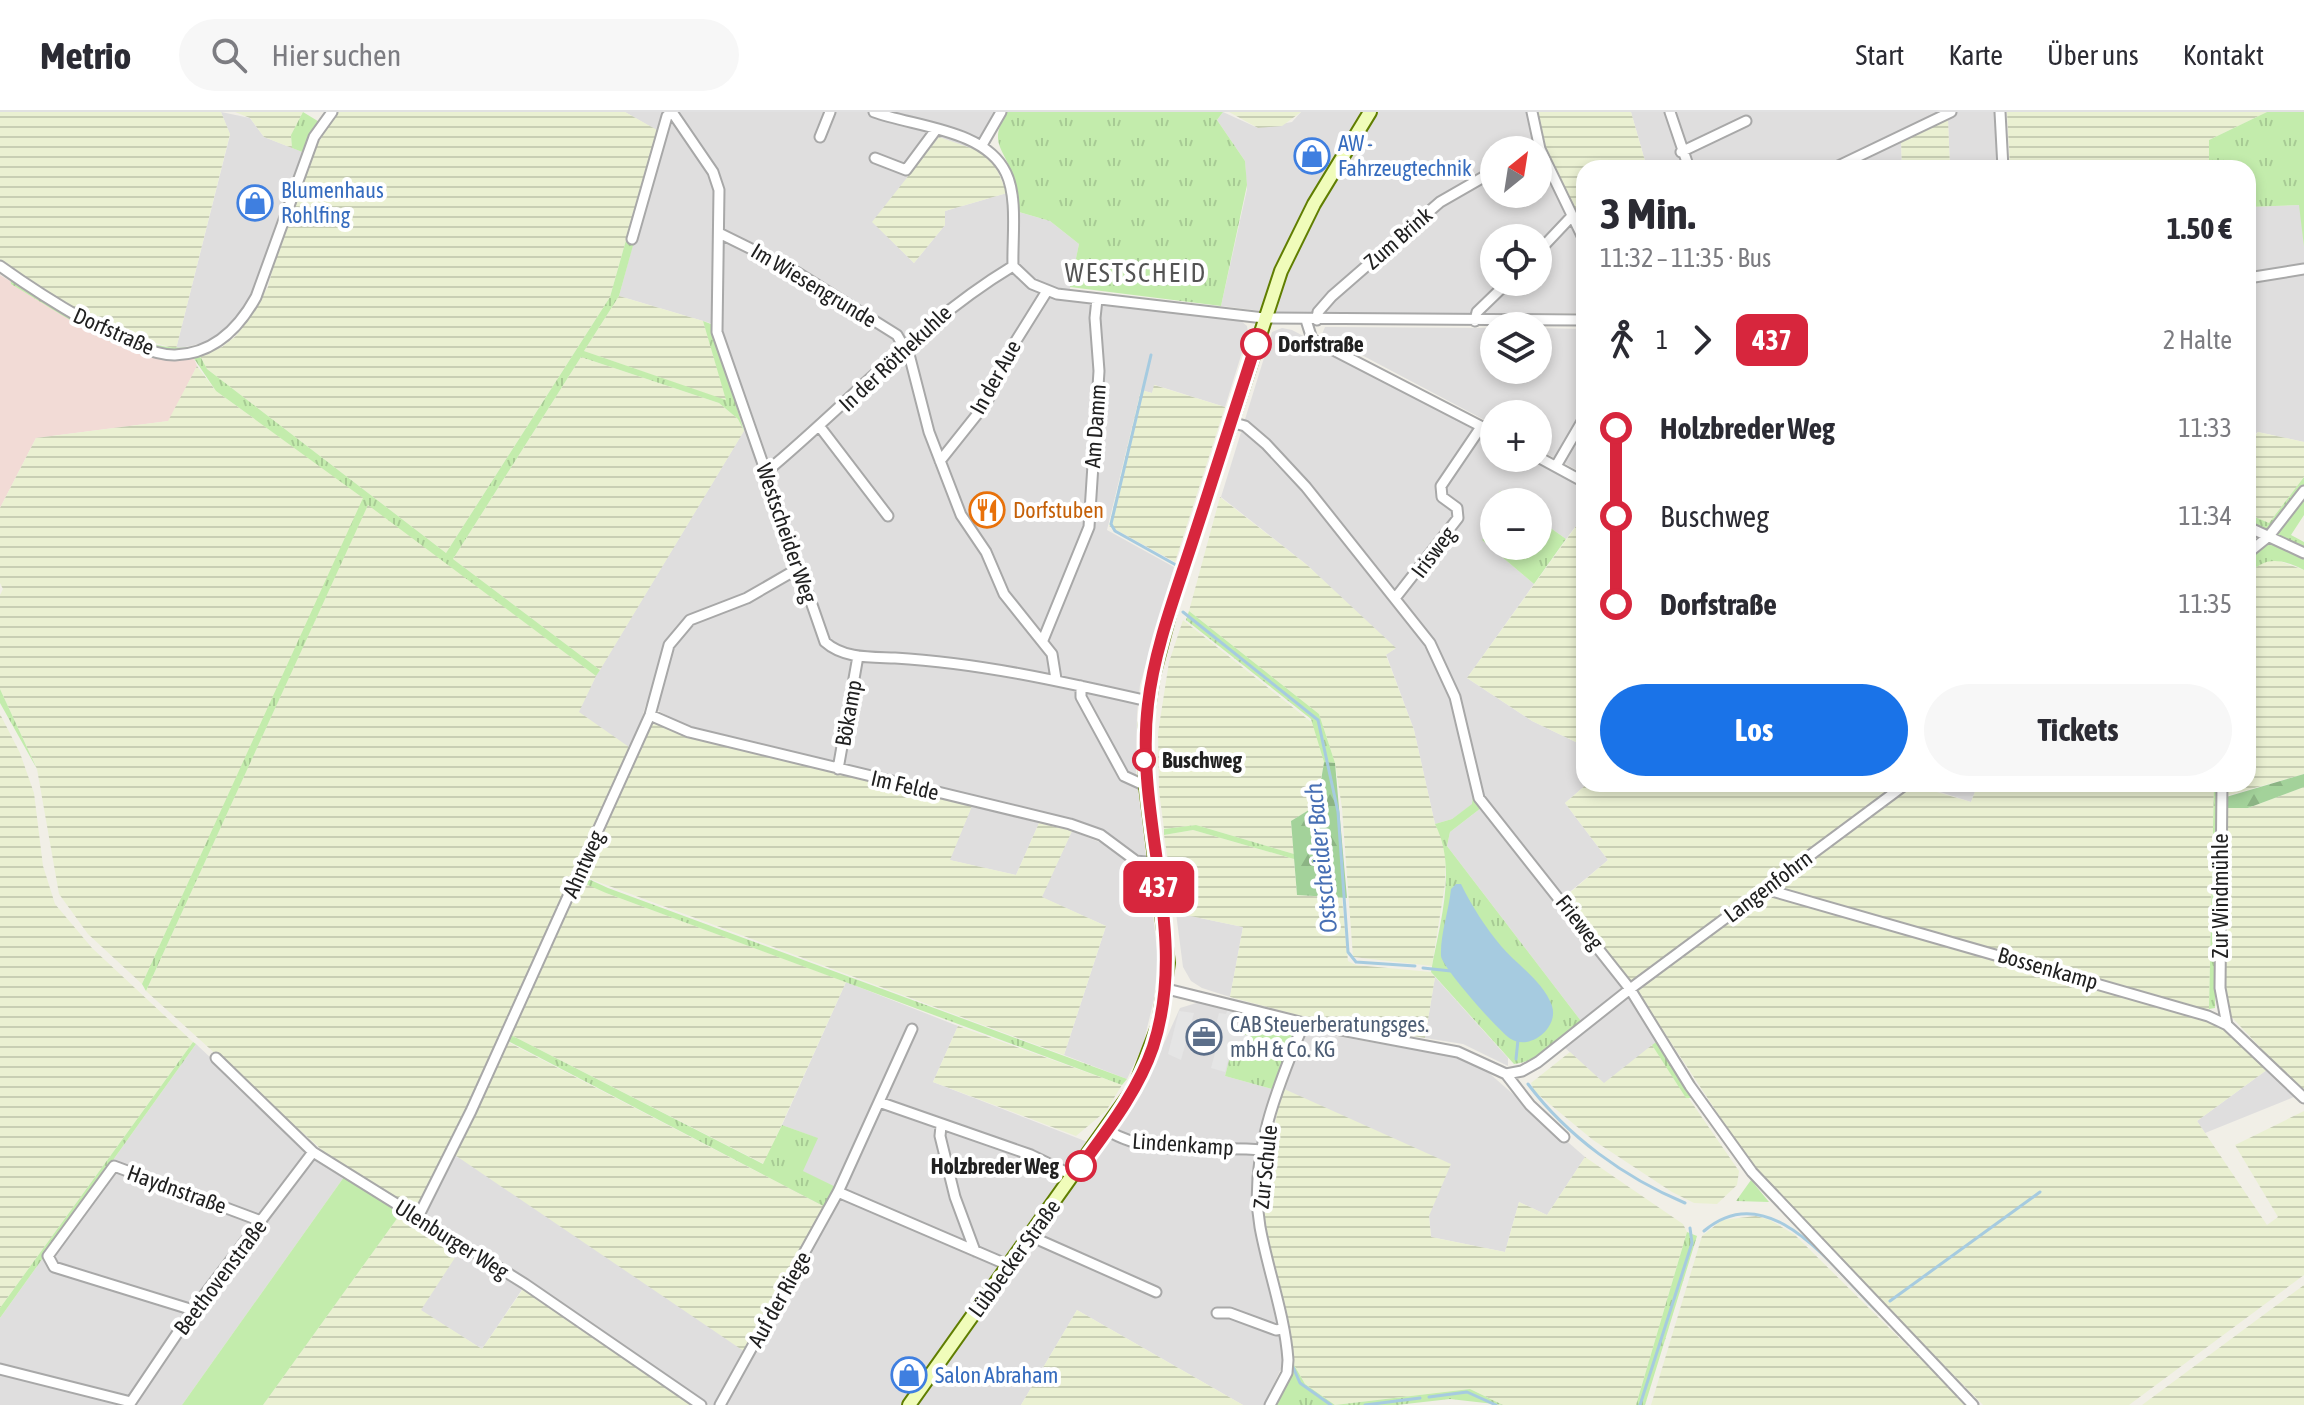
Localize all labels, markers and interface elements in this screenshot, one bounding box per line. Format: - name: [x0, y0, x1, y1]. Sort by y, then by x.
- search box: [179, 19, 739, 91]
- icon: search: [207, 33, 251, 77]
- text: Metrio: [40, 34, 131, 77]
- text: Hier suchen: [271, 38, 401, 72]
- text: Start: [1855, 39, 1904, 71]
- text: Karte: [1948, 39, 2003, 71]
- text: Über uns: [2047, 39, 2139, 71]
- text: Kontakt: [2183, 39, 2264, 71]
- place label: AW - Fahrzeugtechnik: [1338, 130, 1472, 181]
- north arrow: [1480, 136, 1552, 208]
- map controls: [1480, 136, 1552, 560]
- shop icon: AW - Fahrzeugtechnik: [1293, 137, 1331, 175]
- place label: Blumenhaus Rohlfing: [281, 177, 384, 228]
- shop icon: Blumenhaus Rohlfing: [236, 184, 274, 222]
- text: 3 Min.: [1600, 188, 1695, 238]
- street label: Zum Brink: [1359, 201, 1438, 275]
- text: 1.50 €: [2167, 211, 2232, 245]
- button: locate: [1480, 224, 1552, 296]
- street label: Im Wiesengrunde: [747, 237, 881, 333]
- text: 11:32 – 11:35 · Bus: [1600, 243, 1771, 273]
- district label: WESTSCHEID: [1065, 258, 1207, 288]
- street label: In der Röthekuhle: [833, 299, 957, 417]
- street label: Dorfstraße: [70, 302, 158, 360]
- button: layers: [1480, 312, 1552, 384]
- icon: walk: [1600, 318, 1644, 362]
- icon: forward: [1680, 318, 1724, 362]
- text: 437: [1752, 324, 1792, 356]
- text: 1: [1656, 325, 1668, 355]
- text: 2 Halte: [2163, 325, 2232, 355]
- marker: Dorfstraße: [1241, 329, 1271, 359]
- place label: Dorfstraße: [1278, 331, 1364, 357]
- street label: In der Aue: [964, 335, 1026, 419]
- street label: Am Damm: [1079, 383, 1111, 469]
- button: +: [1480, 400, 1552, 472]
- text: Holzbreder Weg: [1660, 411, 1835, 445]
- text: 11:33: [2178, 413, 2232, 443]
- street label: Westscheider Weg: [751, 460, 823, 607]
- button: −: [1480, 488, 1552, 560]
- restaurant icon: Dorfstuben: [968, 491, 1006, 529]
- place label: Dorfstuben: [1013, 497, 1104, 523]
- text: Buschweg: [1660, 499, 1769, 533]
- text: 11:34: [2178, 501, 2232, 531]
- street label: Irisweg: [1405, 521, 1461, 583]
- text: Dorfstraße: [1660, 587, 1777, 621]
- text: 11:35: [2178, 589, 2232, 619]
- street label: Bökamp: [829, 678, 867, 748]
- button: Los: [1600, 684, 1908, 776]
- button: Tickets: [1924, 684, 2232, 776]
- place label: Buschweg: [1162, 747, 1243, 773]
- marker: Buschweg: [1133, 749, 1155, 771]
- street label: Im Felde: [869, 765, 942, 805]
- water label: Ostscheider Bach: [1300, 781, 1342, 934]
- street label: Ahntweg: [557, 826, 609, 902]
- street label: Zur Windmühle: [2207, 834, 2233, 958]
- street label: Langenfohrn: [1719, 845, 1817, 927]
- line badge: 437: [1113, 861, 1205, 913]
- text: 437: [1139, 871, 1179, 903]
- street label: Frieweg: [1551, 890, 1610, 955]
- street label: Bossenkamp: [1995, 941, 2101, 995]
- place label: CAB Steuerberatungsges. mbH & Co. KG: [1230, 1011, 1429, 1062]
- office icon: CAB Steuerberatungsges. mbH & Co. KG: [1185, 1018, 1223, 1056]
- street label: Zur Schule: [1248, 1124, 1282, 1210]
- street label: Lindenkamp: [1131, 1127, 1235, 1161]
- marker: Holzbreder Weg: [1066, 1151, 1096, 1181]
- place label: Holzbreder Weg: [931, 1153, 1060, 1179]
- street label: Haydnstraße: [124, 1159, 230, 1219]
- street label: Ulenburger Weg: [390, 1194, 514, 1285]
- street label: Lübbecker Straße: [963, 1194, 1065, 1322]
- street label: Beethovenstraße: [168, 1214, 272, 1340]
- street label: Auf der Riege: [742, 1247, 816, 1351]
- shop icon: Salon Abraham: [890, 1356, 928, 1394]
- place label: Salon Abraham: [935, 1362, 1058, 1388]

